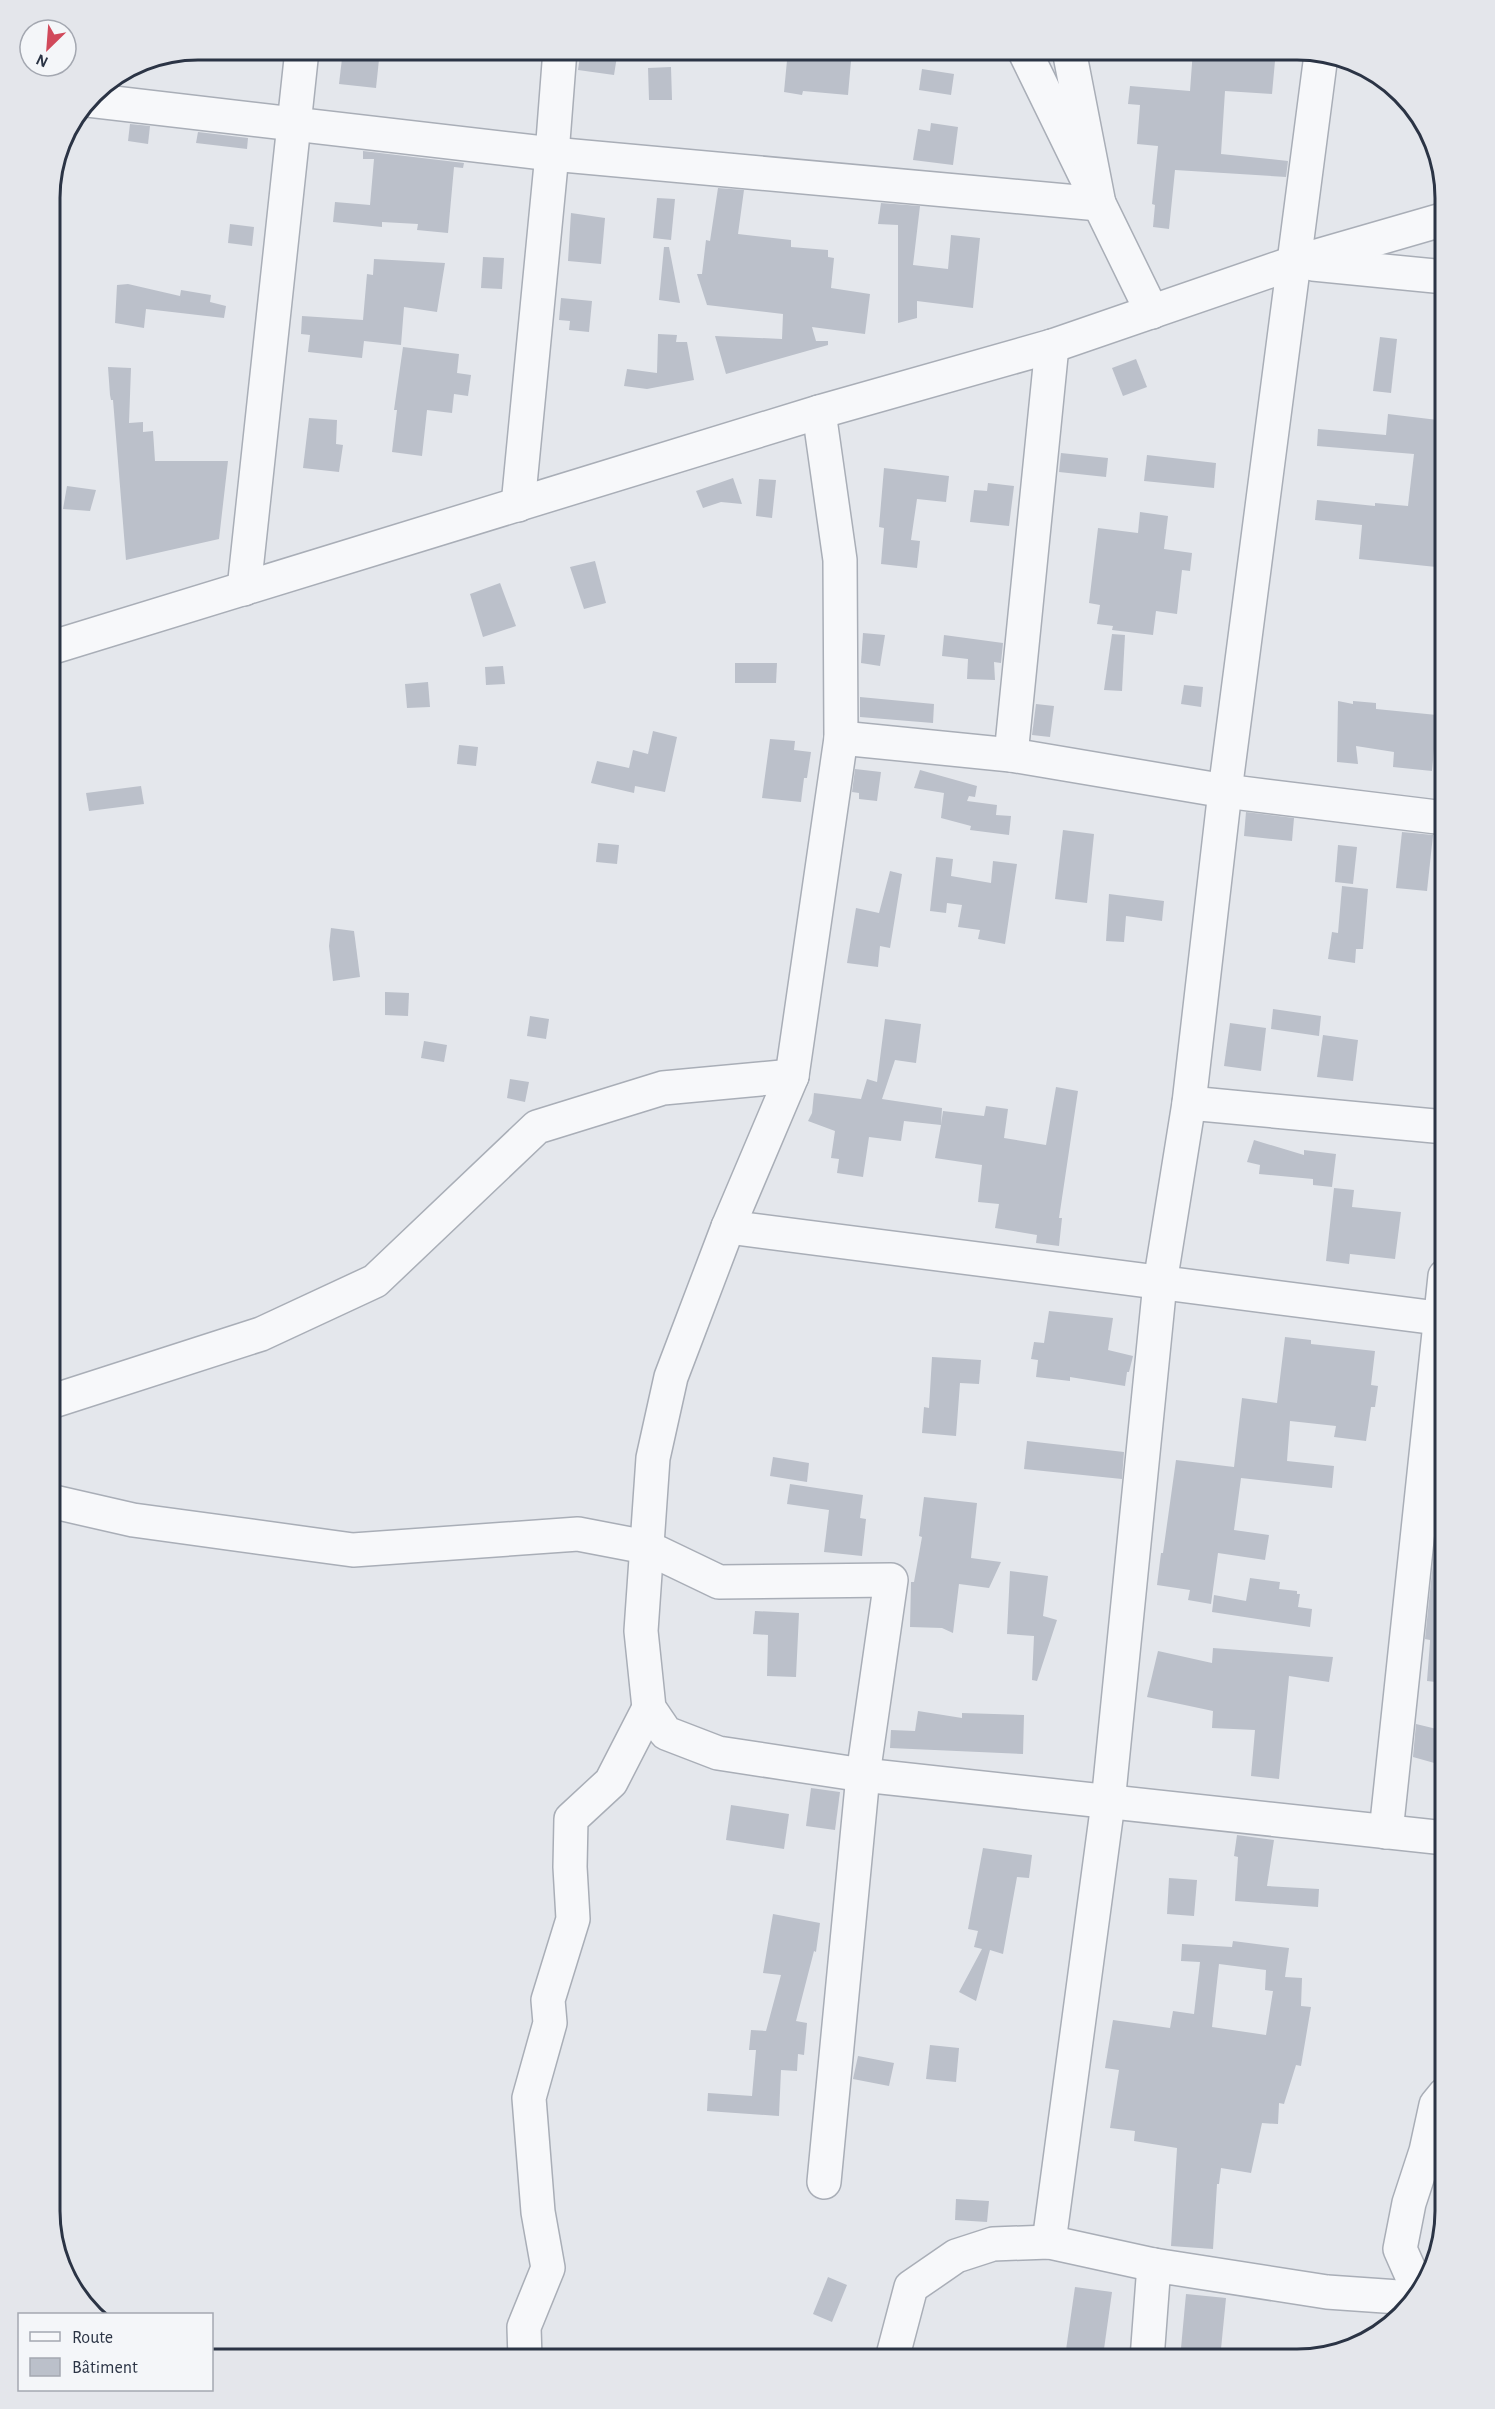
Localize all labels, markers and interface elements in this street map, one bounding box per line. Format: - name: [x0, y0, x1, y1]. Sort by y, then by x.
- north arrow: [18, 18, 78, 78]
- text: N: [34, 51, 51, 70]
- legend: [18, 2313, 213, 2391]
- text: Route: [72, 2329, 113, 2347]
- text: Bâtiment: [72, 2359, 138, 2377]

